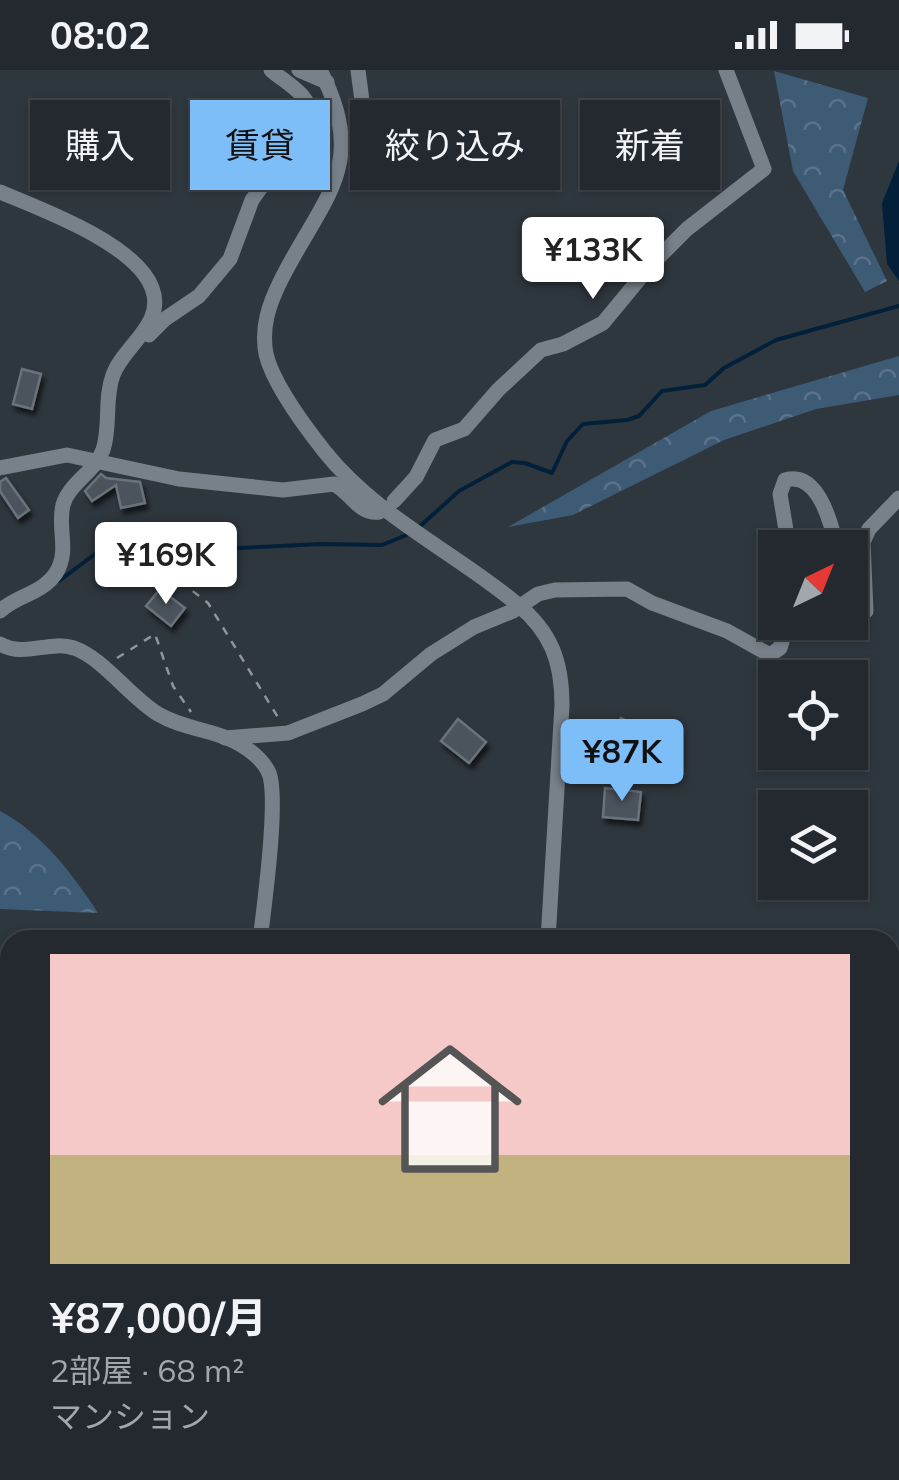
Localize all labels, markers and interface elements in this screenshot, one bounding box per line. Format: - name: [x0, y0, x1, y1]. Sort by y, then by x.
- text: 08:02: [50, 11, 151, 59]
- chip: 購入: [30, 100, 170, 190]
- chip: 賃貸: [190, 100, 330, 190]
- chip: 絞り込み: [350, 100, 560, 190]
- chip: 新着: [580, 100, 720, 190]
- pin: ¥133K: [523, 217, 663, 302]
- text: ¥133K: [544, 229, 642, 269]
- pin: ¥169K: [96, 522, 236, 607]
- north arrow: [758, 530, 868, 640]
- map controls: [758, 530, 868, 900]
- text: ¥169K: [117, 534, 215, 574]
- button: locate: [758, 660, 868, 770]
- pin: ¥87K: [563, 719, 681, 804]
- text: ¥87K: [583, 731, 661, 771]
- button: layers: [758, 790, 868, 900]
- icon: home: [360, 1019, 540, 1199]
- text: ¥87,000/月: [50, 1291, 267, 1344]
- text: 2部屋 · 68 m²: [50, 1350, 244, 1390]
- text: マンション: [50, 1396, 210, 1436]

